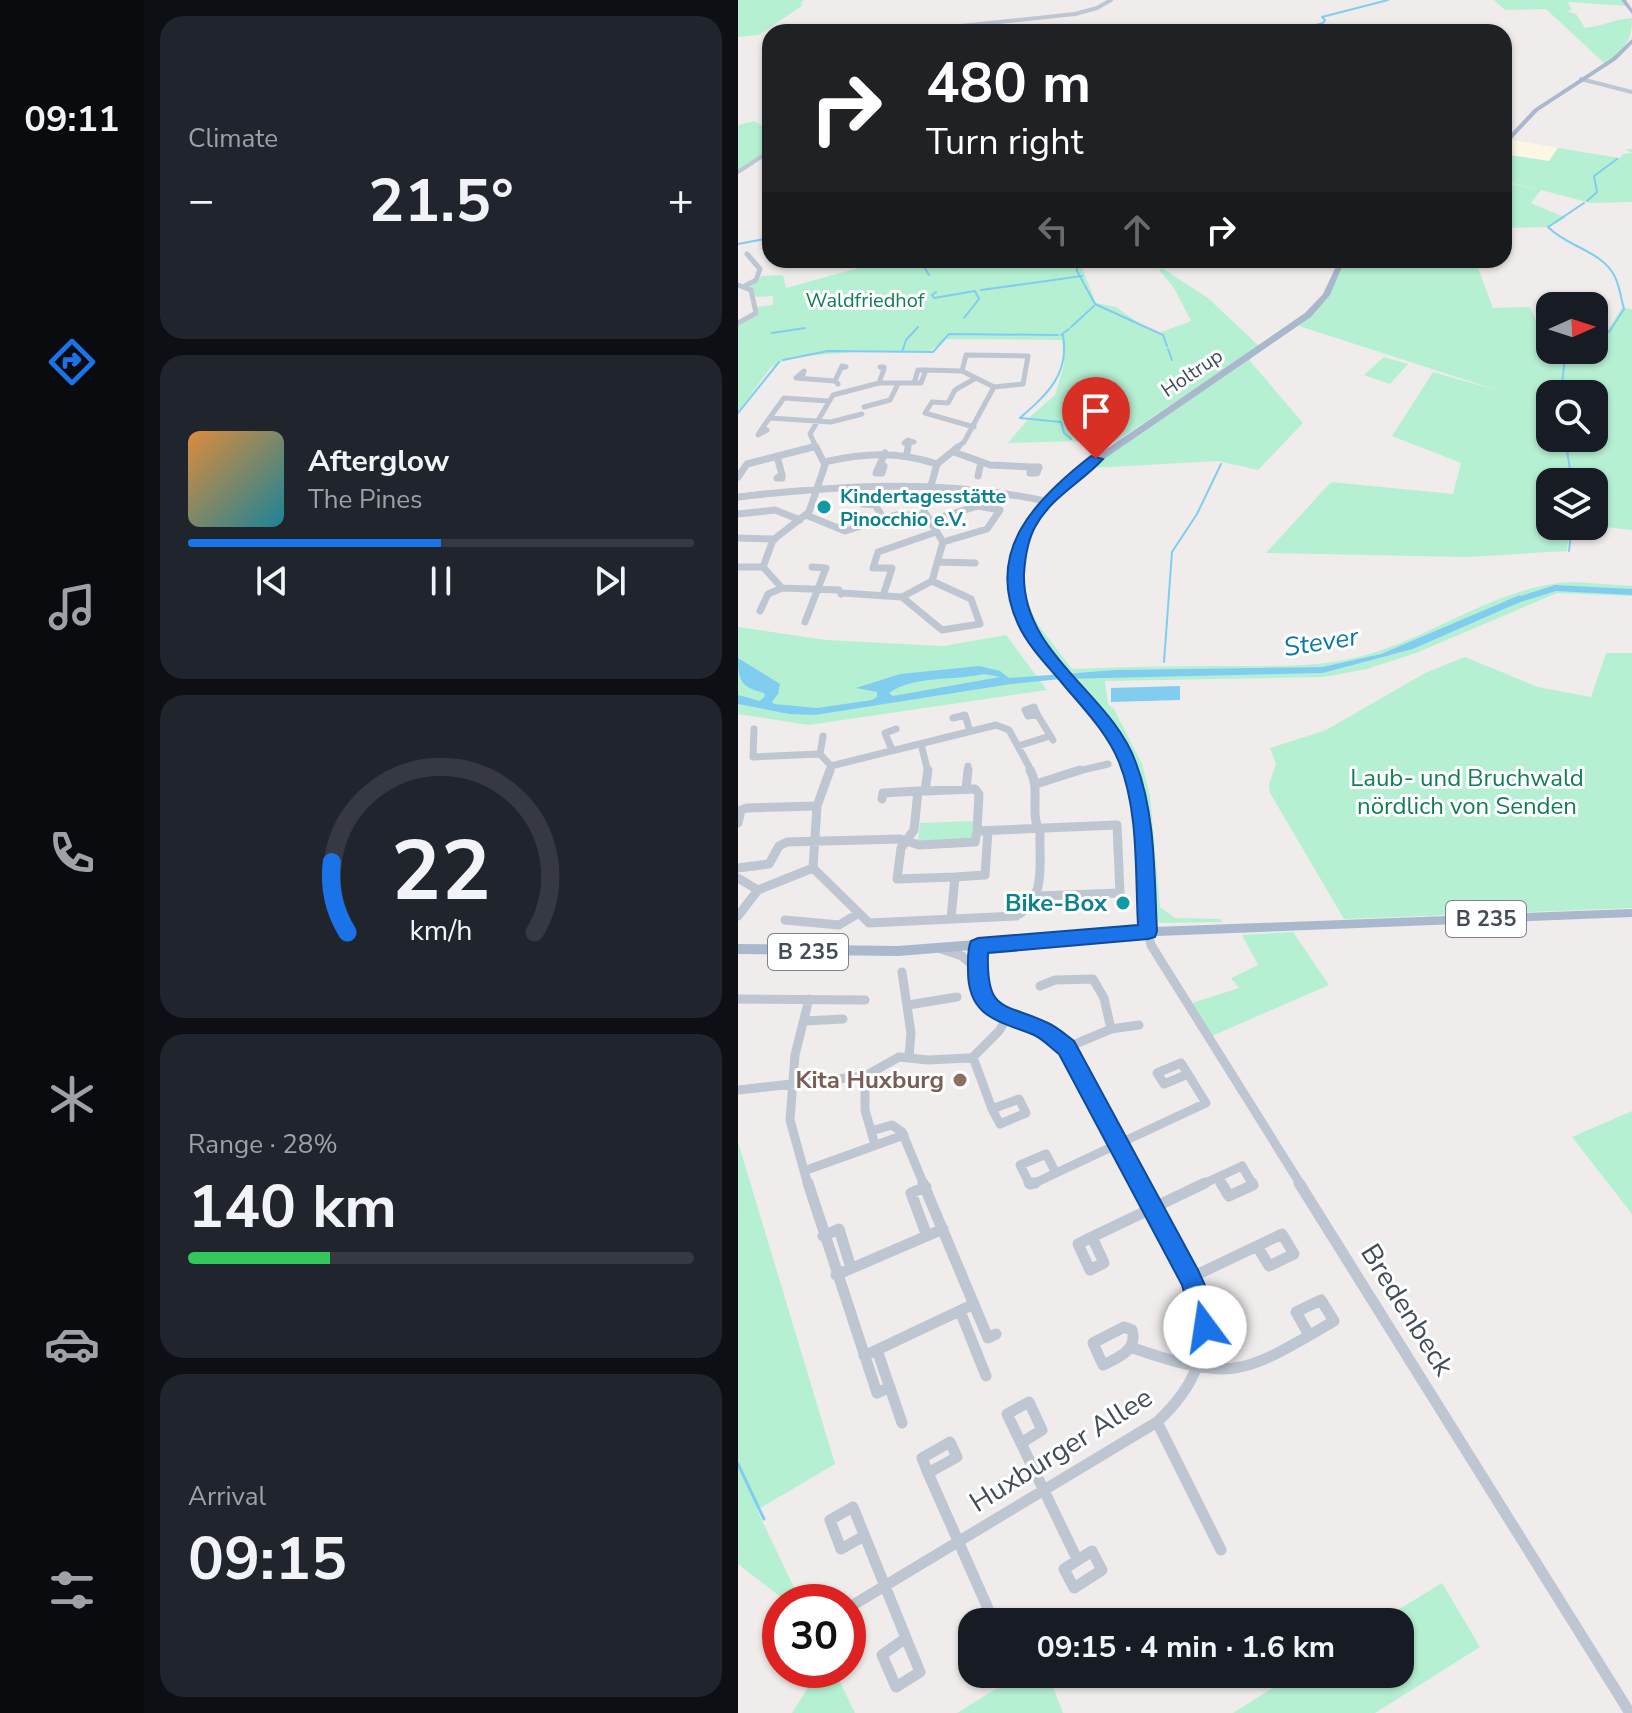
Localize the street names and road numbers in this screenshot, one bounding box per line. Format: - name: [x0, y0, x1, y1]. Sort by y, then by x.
- street label: Holtrup: [1156, 342, 1228, 404]
- road number: B 235: [1446, 901, 1526, 937]
- road number: B 235: [768, 934, 848, 970]
- street label: Bredenbeck: [1351, 1237, 1463, 1384]
- street label: Huxburger Allee: [962, 1379, 1160, 1521]

